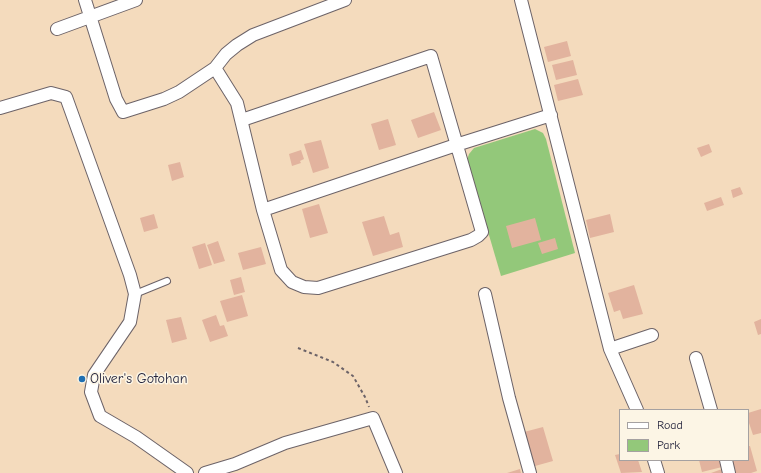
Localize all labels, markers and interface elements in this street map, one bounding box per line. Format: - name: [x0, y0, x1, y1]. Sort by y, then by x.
- place label: Oliver's Gotohan: [90, 371, 187, 387]
- marker: Oliver's Gotohan: [77, 374, 87, 384]
- legend: [619, 409, 749, 461]
- text: Road: [657, 418, 683, 432]
- text: Park: [657, 438, 680, 452]

